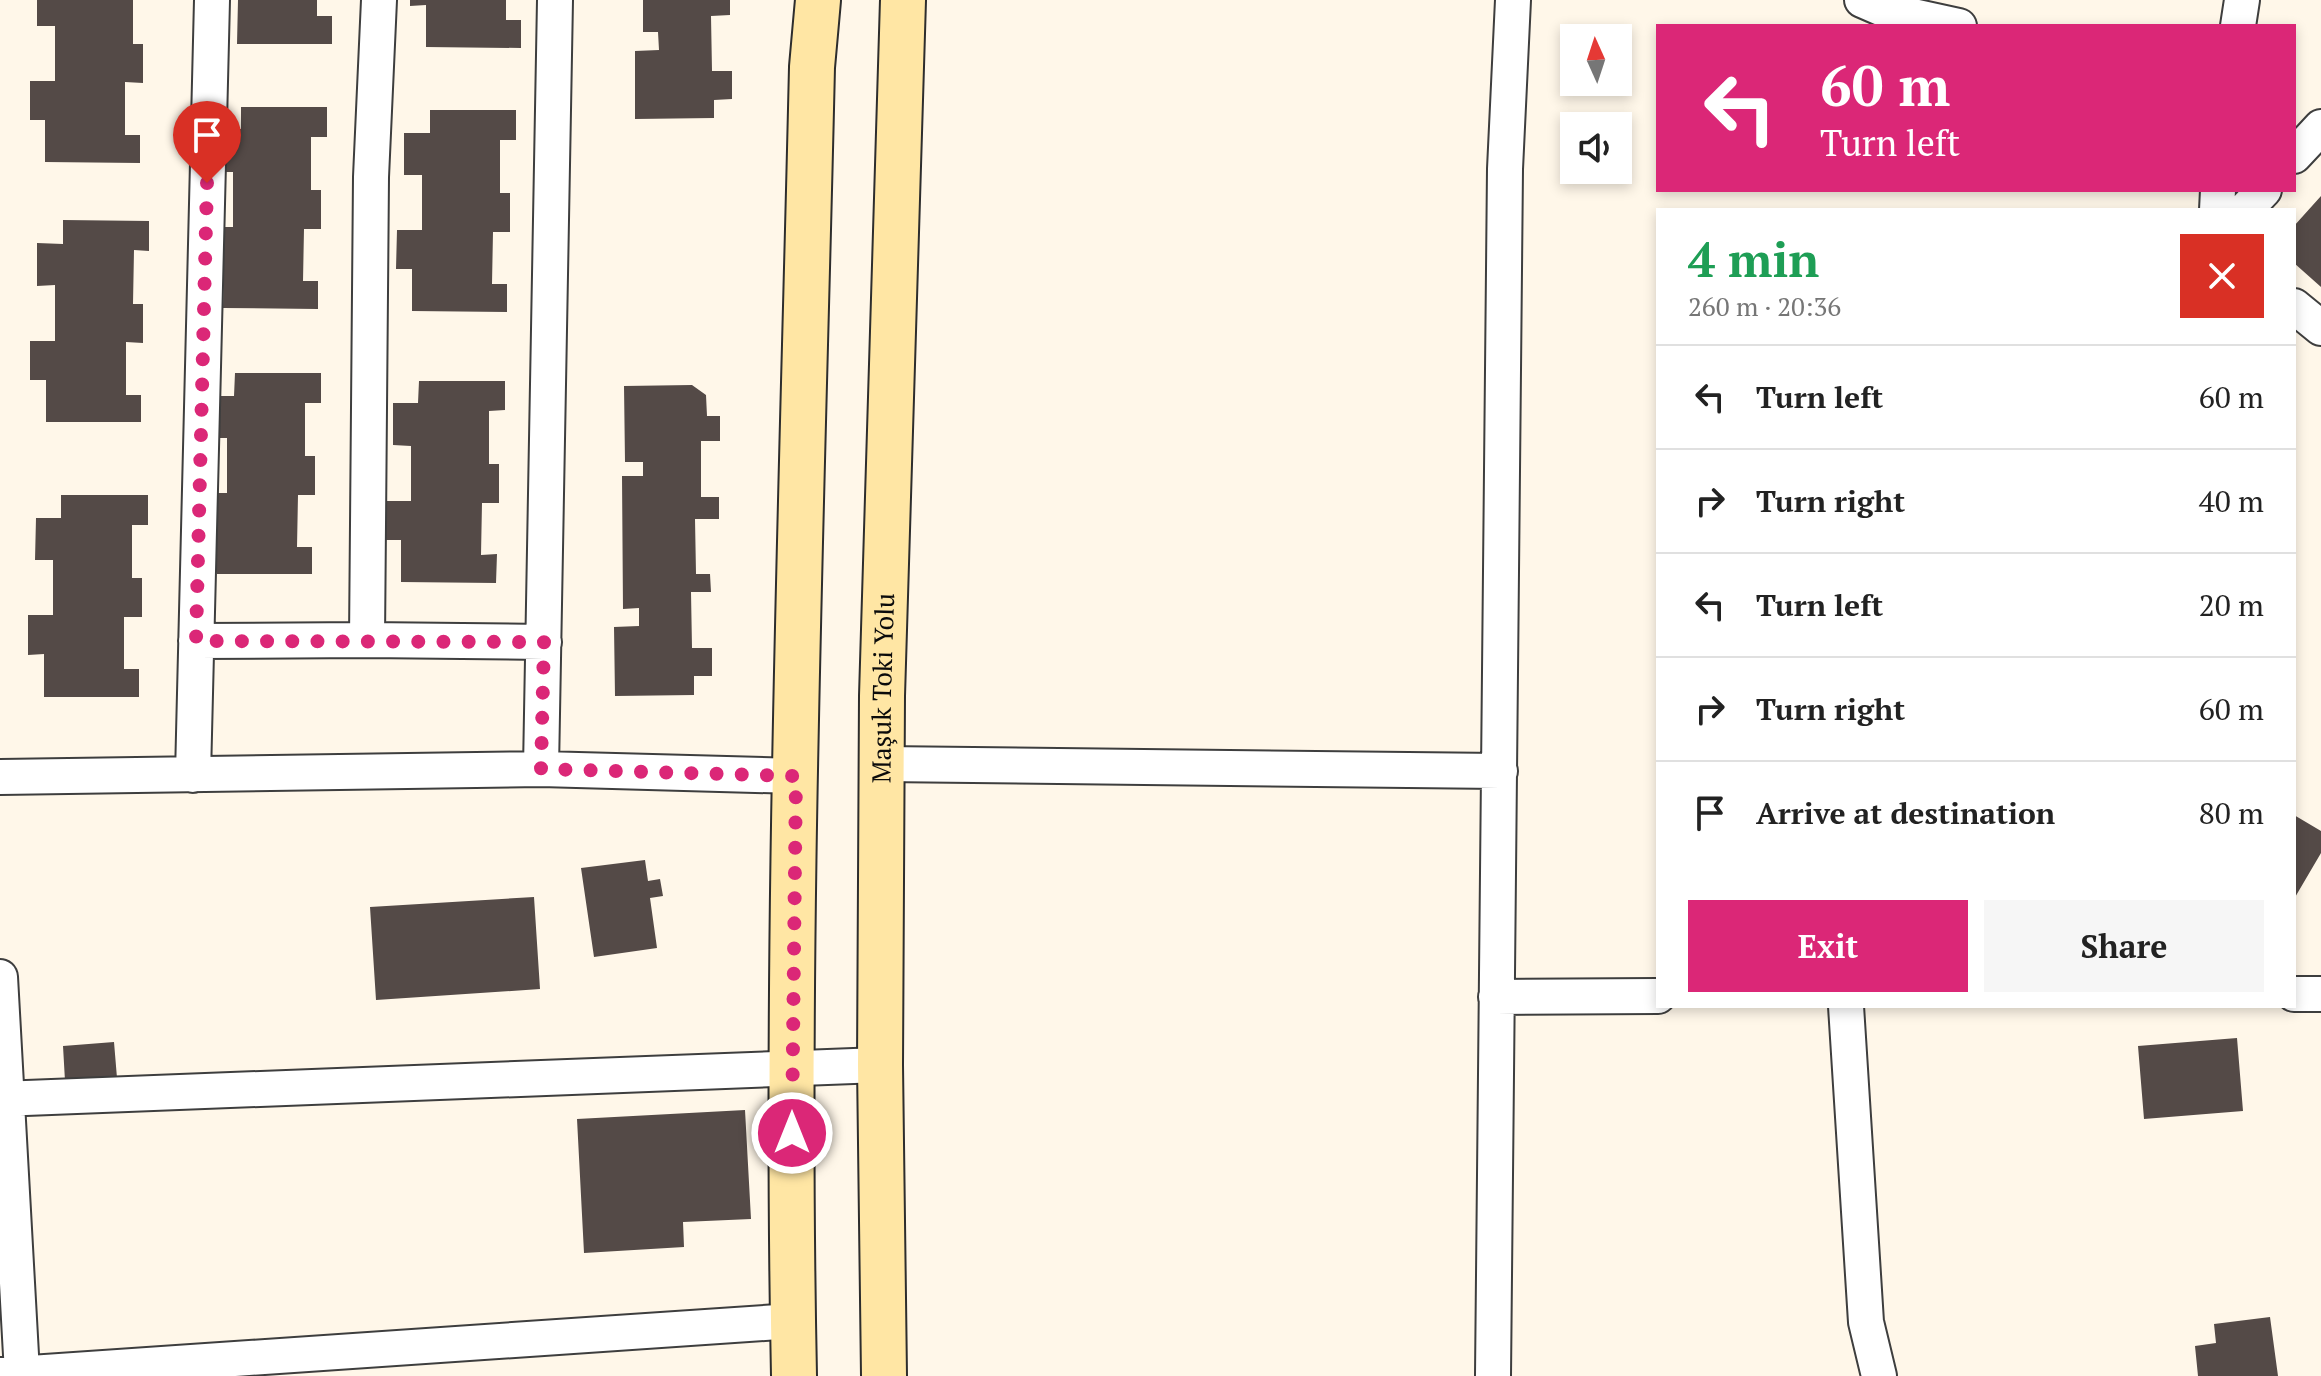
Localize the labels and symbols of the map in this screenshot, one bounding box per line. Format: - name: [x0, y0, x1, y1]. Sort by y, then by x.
- north arrow: [1560, 24, 1632, 96]
- pin: [173, 101, 241, 183]
- street label: Maşuk Toki Yolu: [864, 592, 901, 783]
- position arrow: [750, 1091, 834, 1175]

